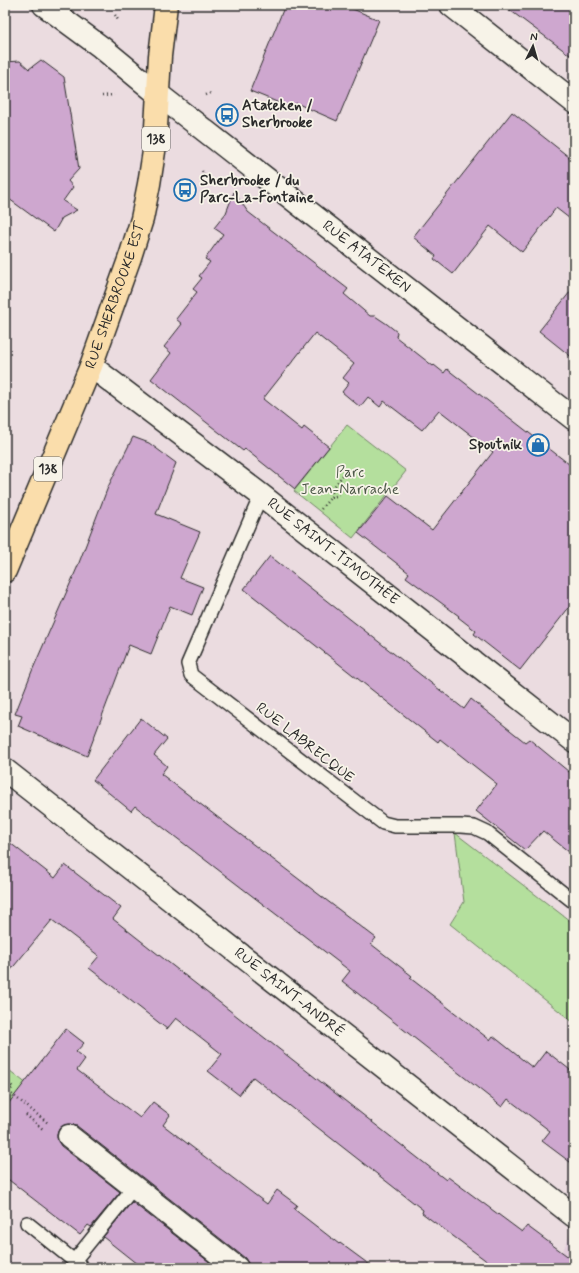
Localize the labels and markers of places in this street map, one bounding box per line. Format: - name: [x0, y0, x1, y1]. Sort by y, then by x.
- place label: Atateken / Sherbrooke: [242, 96, 313, 133]
- bus stop icon: Atateken / Sherbrooke: [214, 102, 240, 128]
- place label: Sherbrooke / du Parc-La-Fontaine: [200, 171, 314, 208]
- bus stop icon: Sherbrooke / du Parc-La-Fontaine: [172, 177, 198, 203]
- shop icon: Spoutnik: [525, 432, 551, 458]
- place label: Spoutnik: [469, 435, 523, 455]

